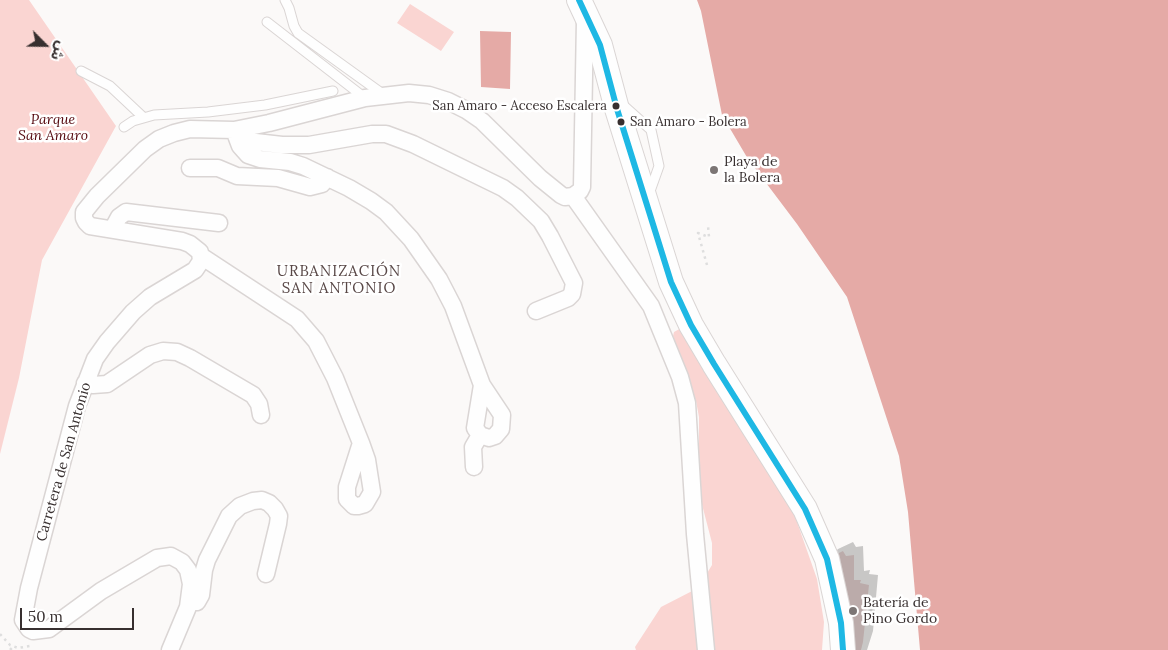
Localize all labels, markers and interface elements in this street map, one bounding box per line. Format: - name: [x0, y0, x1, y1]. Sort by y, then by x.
- north arrow: [20, 20, 70, 70]
- text: ش: [47, 39, 71, 63]
- place label: San Amaro - Acceso Escalera: [432, 98, 607, 114]
- marker: San Amaro - Acceso Escalera: [611, 101, 621, 111]
- park label: Parque San Amaro: [18, 112, 88, 144]
- place label: San Amaro - Bolera: [630, 114, 747, 130]
- marker: San Amaro - Bolera: [616, 117, 626, 127]
- place label: Playa de la Bolera: [724, 154, 780, 186]
- marker: Playa de la Bolera: [708, 164, 720, 176]
- district label: URBANIZACIÓN SAN ANTONIO: [275, 263, 403, 298]
- street label: Carretera de San Antonio: [33, 380, 95, 544]
- place label: Batería de Pino Gordo: [863, 595, 937, 628]
- scale bar: [22, 598, 136, 630]
- marker: Batería de Pino Gordo: [847, 605, 859, 617]
- text: 50 m: [28, 607, 63, 626]

